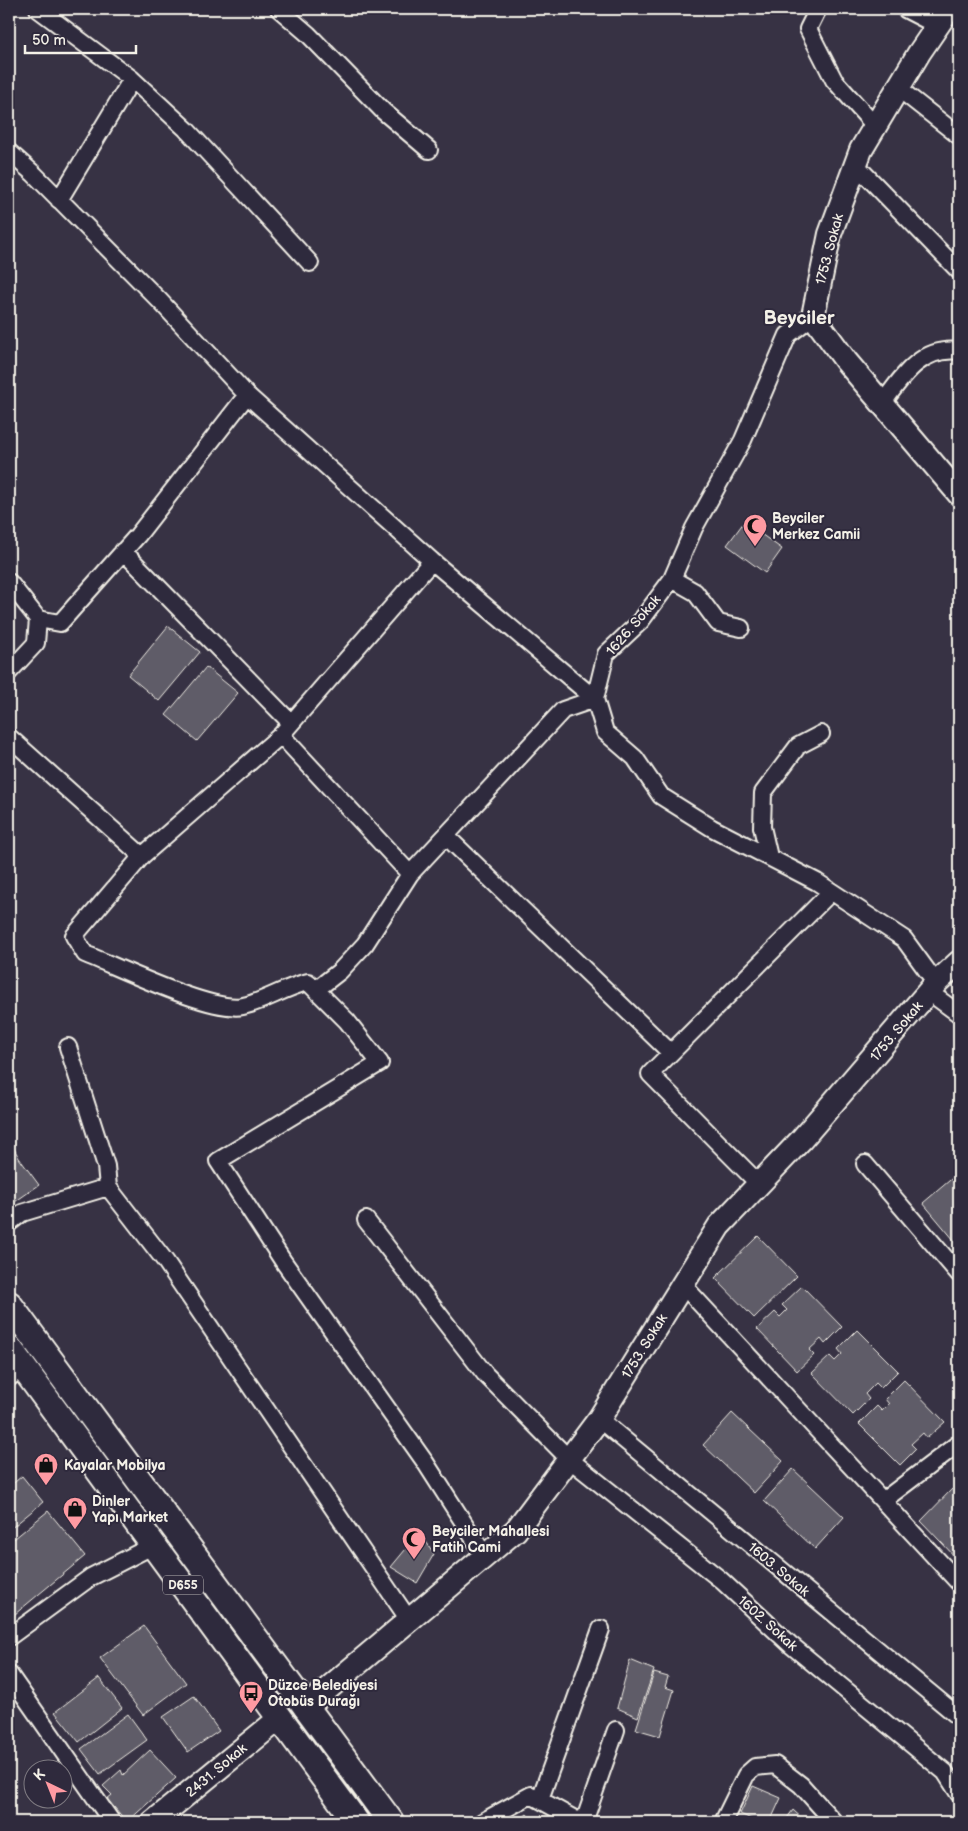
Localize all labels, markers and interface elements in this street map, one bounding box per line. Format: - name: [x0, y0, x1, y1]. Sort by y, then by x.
- scale bar: [25, 22, 136, 54]
- text: 50 m: [32, 31, 66, 50]
- street label: 1753. Sokak: [812, 212, 847, 287]
- district label: Beyciler: [763, 307, 835, 330]
- place label: Beyciler Merkez Camii: [772, 510, 860, 543]
- mosque icon: Beyciler Merkez Camii: [742, 513, 768, 547]
- street label: 1626. Sokak: [602, 591, 664, 659]
- street label: 1753. Sokak: [866, 998, 926, 1065]
- street label: 1753. Sokak: [618, 1311, 671, 1382]
- shop icon: Kayalar Mobilya: [33, 1452, 59, 1486]
- place label: Kayalar Mobilya: [64, 1457, 166, 1474]
- place label: Dinler Yapı Market: [92, 1493, 168, 1526]
- shop icon: Dinler Yapı Market: [62, 1496, 88, 1530]
- place label: Beyciler Mahallesi Fatih Cami: [432, 1523, 549, 1556]
- mosque icon: Beyciler Mahallesi Fatih Cami: [401, 1526, 427, 1560]
- street label: 1603. Sokak: [745, 1539, 813, 1600]
- road number: D655: [163, 1576, 203, 1594]
- street label: 1602. Sokak: [734, 1592, 801, 1655]
- place label: Düzce Belediyesi Otobüs Durağı: [268, 1677, 377, 1710]
- bus stop icon: Düzce Belediyesi Otobüs Durağı: [238, 1680, 264, 1714]
- street label: 2431. Sokak: [182, 1740, 250, 1801]
- north arrow: [22, 1758, 72, 1808]
- text: K: [30, 1765, 49, 1784]

